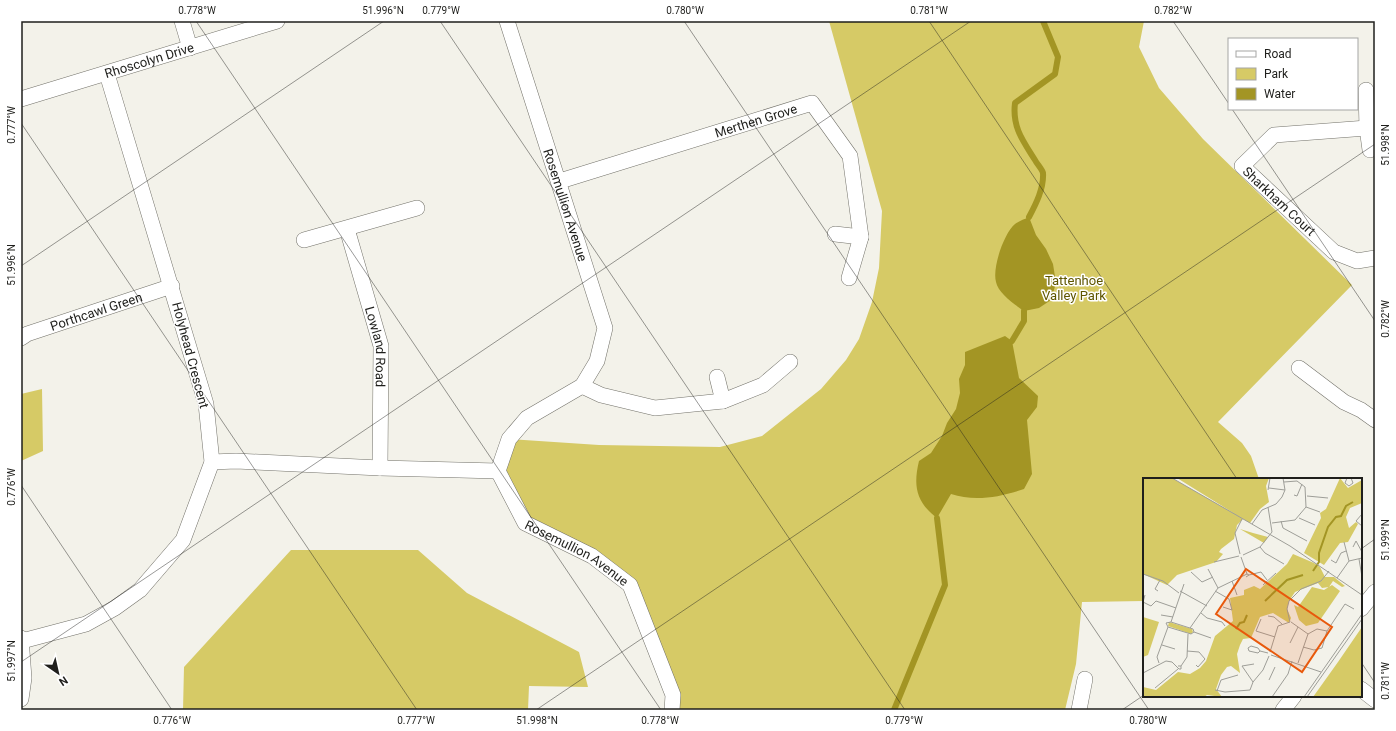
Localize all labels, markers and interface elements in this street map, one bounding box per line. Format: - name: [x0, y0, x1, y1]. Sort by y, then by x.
- text: 0.778°W: [178, 5, 216, 16]
- text: 51.996°N: [362, 5, 404, 16]
- text: 0.779°W: [422, 5, 460, 16]
- text: 0.780°W: [666, 5, 704, 16]
- text: 0.781°W: [910, 5, 948, 16]
- text: 0.782°W: [1154, 5, 1192, 16]
- legend: [1228, 38, 1358, 110]
- street label: Rhoscolyn Drive: [103, 40, 196, 81]
- text: Road: [1264, 47, 1292, 61]
- text: Park: [1264, 67, 1289, 81]
- text: Water: [1264, 87, 1295, 101]
- street label: Merthen Grove: [713, 101, 799, 141]
- text: 0.777°W: [6, 106, 17, 144]
- text: 51.998°N: [1380, 124, 1391, 166]
- street label: Rosemullion Avenue: [540, 147, 590, 263]
- street label: Sharkham Court: [1240, 164, 1318, 239]
- text: 51.996°N: [6, 244, 17, 286]
- park label: Tattenhoe Valley Park: [1042, 273, 1106, 303]
- street label: Porthcawl Green: [48, 289, 144, 334]
- street label: Holyhead Crescent: [169, 300, 212, 410]
- text: 0.782°W: [1380, 300, 1391, 338]
- street label: Lowland Road: [362, 305, 388, 387]
- text: 0.776°W: [6, 468, 17, 506]
- inset map: [1143, 478, 1362, 697]
- street label: Rosemullion Avenue: [522, 517, 631, 589]
- text: 51.999°N: [1380, 519, 1391, 561]
- text: 51.997°N: [6, 640, 17, 682]
- north arrow: [38, 653, 78, 693]
- text: 0.781°W: [1380, 662, 1391, 700]
- text: N: [56, 673, 70, 689]
- text: 0.776°W: [153, 715, 191, 726]
- text: 0.777°W: [397, 715, 435, 726]
- text: 51.998°N: [516, 715, 558, 726]
- text: 0.778°W: [641, 715, 679, 726]
- text: 0.779°W: [885, 715, 923, 726]
- text: 0.780°W: [1129, 715, 1167, 726]

